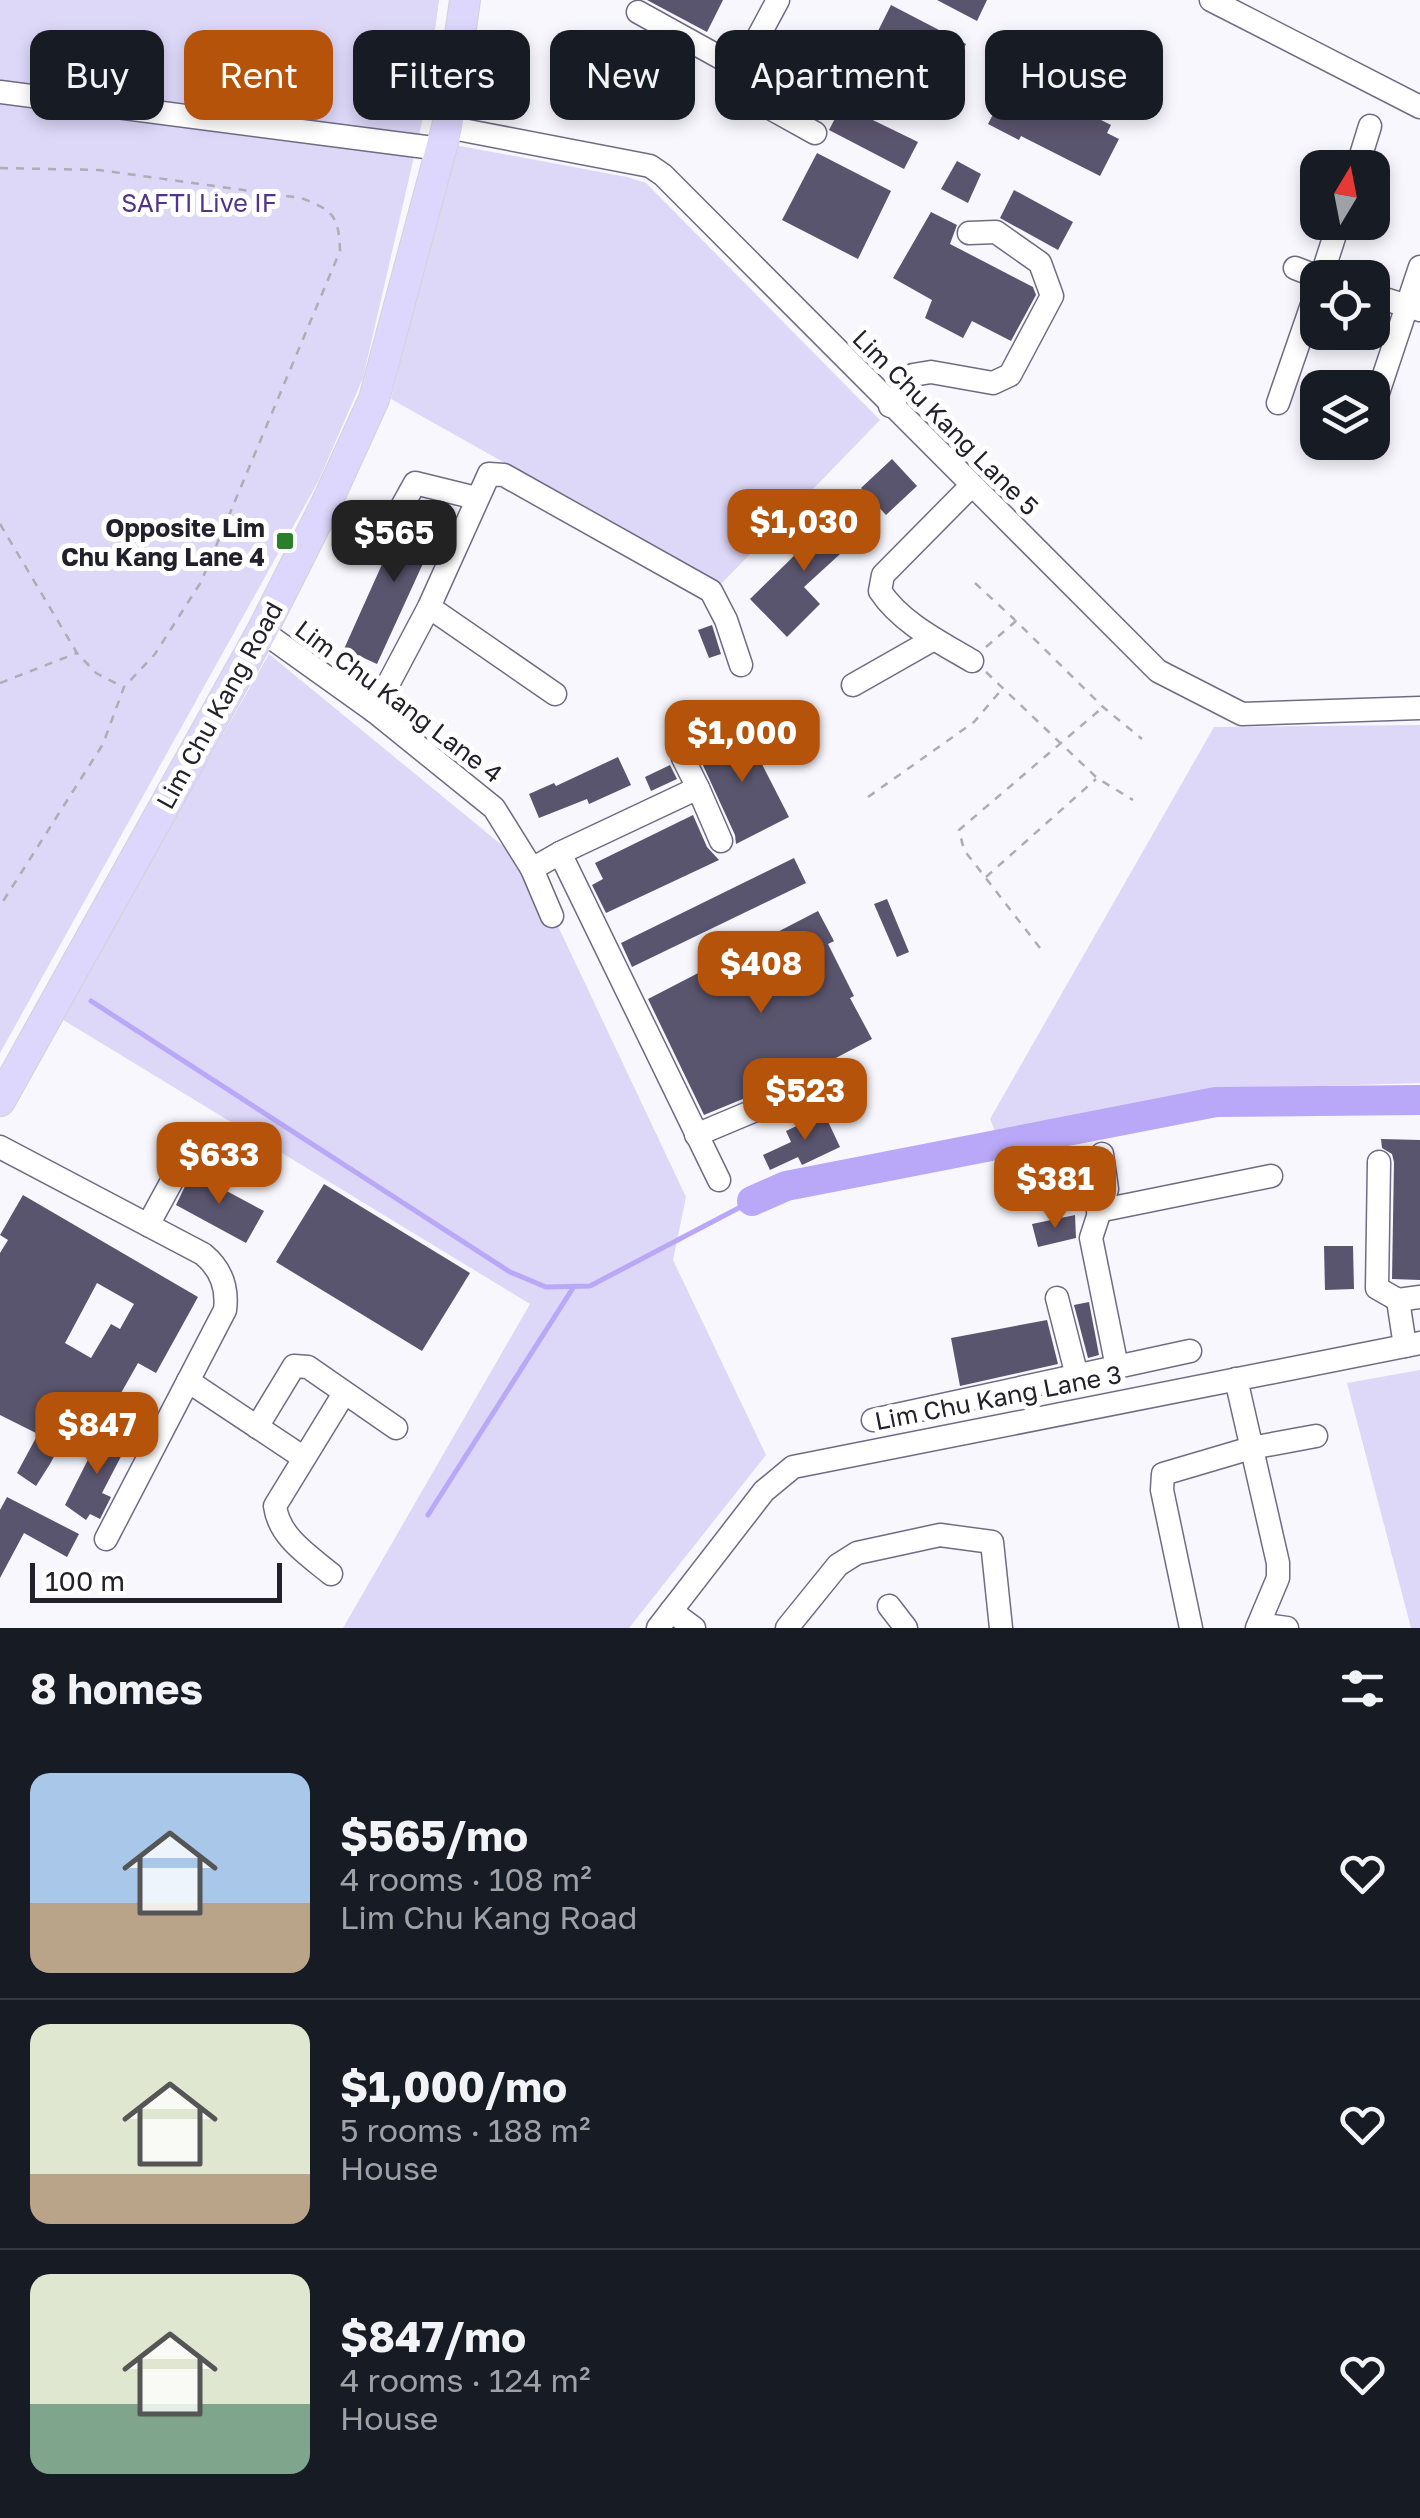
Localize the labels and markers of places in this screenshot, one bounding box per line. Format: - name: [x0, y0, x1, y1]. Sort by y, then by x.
- pin: $1,030: [723, 489, 885, 574]
- pin: $565: [335, 500, 453, 585]
- place label: Opposite Lim Chu Kang Lane 4: [61, 512, 265, 572]
- marker: Opposite Lim Chu Kang Lane 4: [274, 530, 296, 552]
- pin: $1,000: [661, 700, 823, 785]
- pin: $408: [702, 931, 820, 1016]
- pin: $523: [746, 1058, 864, 1143]
- pin: $633: [160, 1122, 278, 1207]
- pin: $381: [996, 1146, 1114, 1231]
- pin: $847: [38, 1392, 156, 1477]

